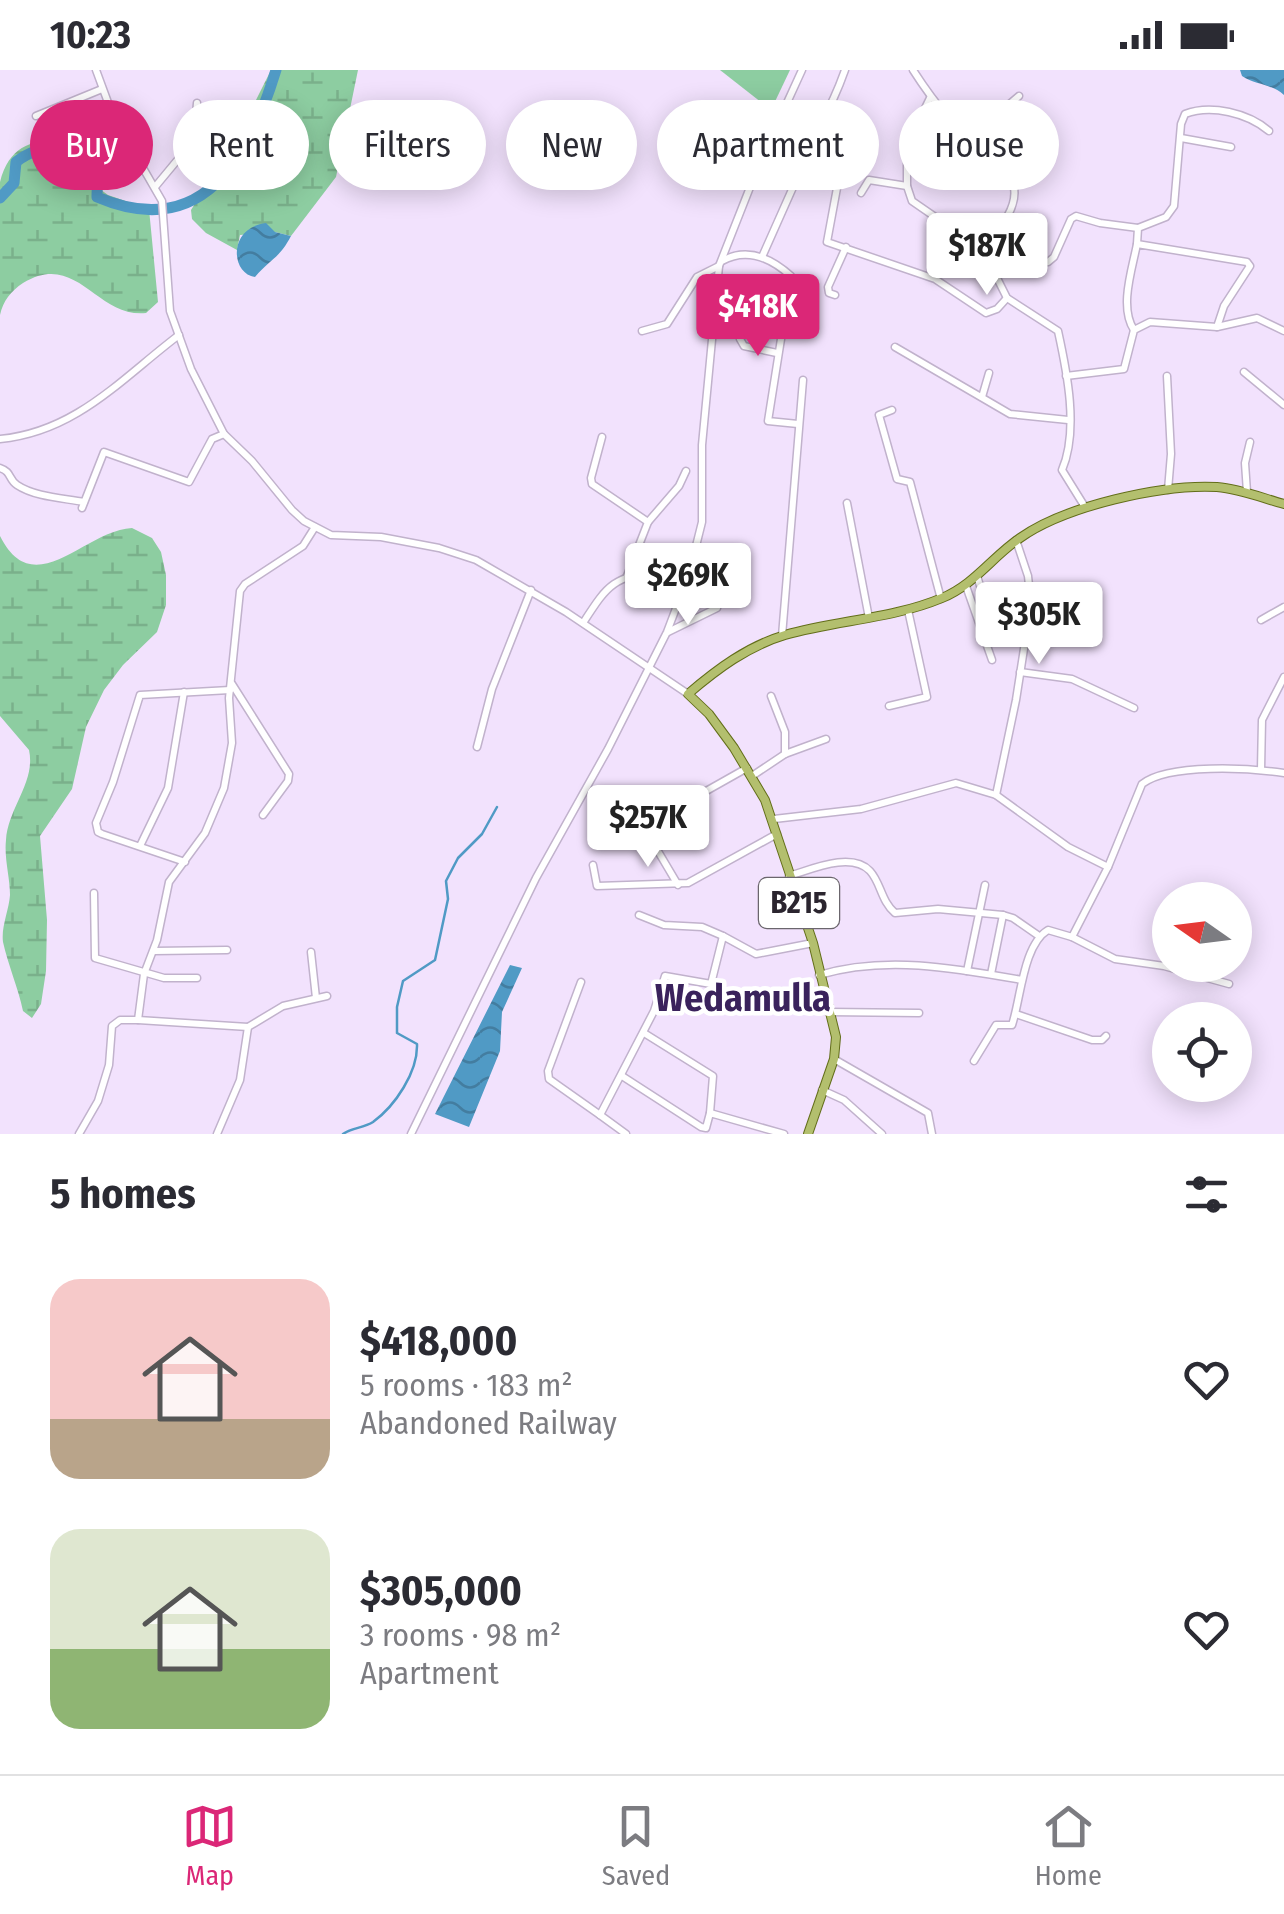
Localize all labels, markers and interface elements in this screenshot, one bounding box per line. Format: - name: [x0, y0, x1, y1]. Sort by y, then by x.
- text: 10:23: [50, 12, 131, 58]
- chip: Buy: [30, 100, 153, 190]
- chip: Rent: [173, 100, 309, 190]
- chip: Filters: [329, 100, 486, 190]
- chip: New: [506, 100, 637, 190]
- chip: Apartment: [657, 100, 879, 190]
- chip: House: [899, 100, 1059, 190]
- pin: $187K: [917, 213, 1057, 298]
- text: $187K: [948, 226, 1026, 264]
- pin: $418K: [688, 274, 828, 359]
- text: $418K: [718, 287, 798, 325]
- pin: $269K: [618, 543, 758, 628]
- text: $269K: [647, 556, 729, 594]
- pin: $305K: [969, 582, 1109, 667]
- text: $305K: [998, 595, 1080, 633]
- pin: $257K: [578, 785, 718, 870]
- text: $257K: [609, 798, 687, 836]
- road number: B215: [759, 878, 839, 928]
- north arrow: [1152, 882, 1252, 982]
- map controls: [1152, 882, 1252, 1102]
- district label: Wedamulla: [655, 975, 831, 1021]
- button: locate: [1152, 1002, 1252, 1102]
- icon: filters: [1179, 1167, 1234, 1222]
- text: 5 homes: [50, 1169, 196, 1219]
- text: $418,000: [360, 1316, 517, 1366]
- icon: home: [130, 1319, 250, 1439]
- icon: heart: [1179, 1352, 1234, 1407]
- text: 5 rooms · 183 m²: [360, 1366, 573, 1404]
- text: Abandoned Railway: [360, 1404, 617, 1442]
- text: $305,000: [360, 1566, 522, 1616]
- icon: home: [130, 1569, 250, 1689]
- icon: heart: [1179, 1602, 1234, 1657]
- text: 3 rooms · 98 m²: [360, 1616, 561, 1654]
- text: Apartment: [360, 1654, 499, 1692]
- tab: Map: [182, 1799, 237, 1892]
- tab: Saved: [602, 1799, 670, 1892]
- tab: Home: [1035, 1799, 1102, 1892]

